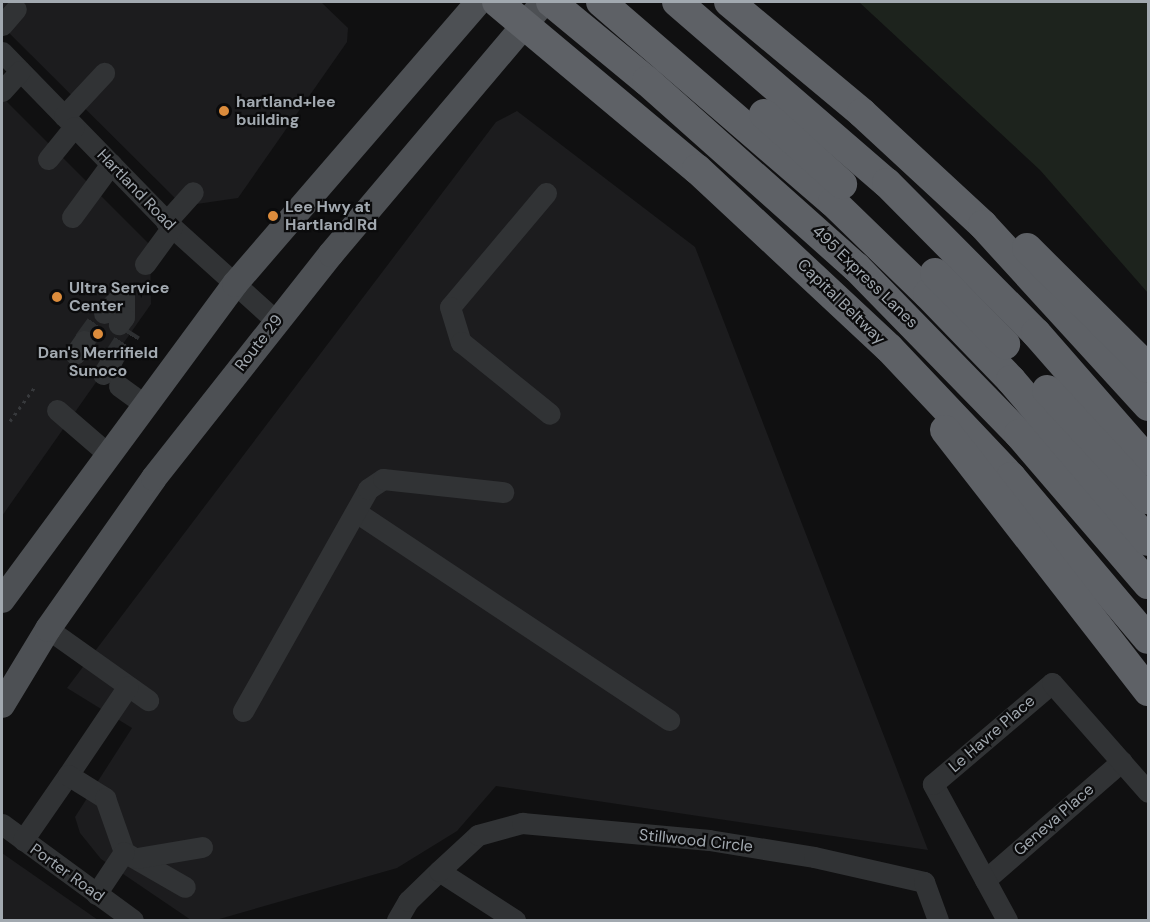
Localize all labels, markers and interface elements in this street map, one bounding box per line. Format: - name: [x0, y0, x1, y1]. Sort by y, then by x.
- place label: hartland+lee building: [236, 92, 336, 130]
- marker: hartland+lee building: [217, 104, 231, 118]
- street label: Hartland Road: [93, 146, 179, 234]
- place label: Lee Hwy at Hartland Rd: [285, 197, 377, 235]
- marker: Lee Hwy at Hartland Rd: [266, 209, 280, 223]
- street label: 495 Express Lanes: [808, 222, 922, 332]
- street label: Capital Beltway: [793, 255, 889, 349]
- place label: Ultra Service Center: [69, 278, 169, 316]
- marker: Ultra Service Center: [50, 290, 64, 304]
- street label: Route 29: [231, 311, 287, 375]
- marker: Dan's Merrifield Sunoco: [91, 327, 105, 341]
- place label: Dan's Merrifield Sunoco: [38, 343, 158, 381]
- street label: Le Havre Place: [945, 691, 1039, 777]
- street label: Geneva Place: [1010, 780, 1098, 860]
- street label: Stillwood Circle: [638, 825, 754, 857]
- street label: Porter Road: [26, 840, 108, 906]

